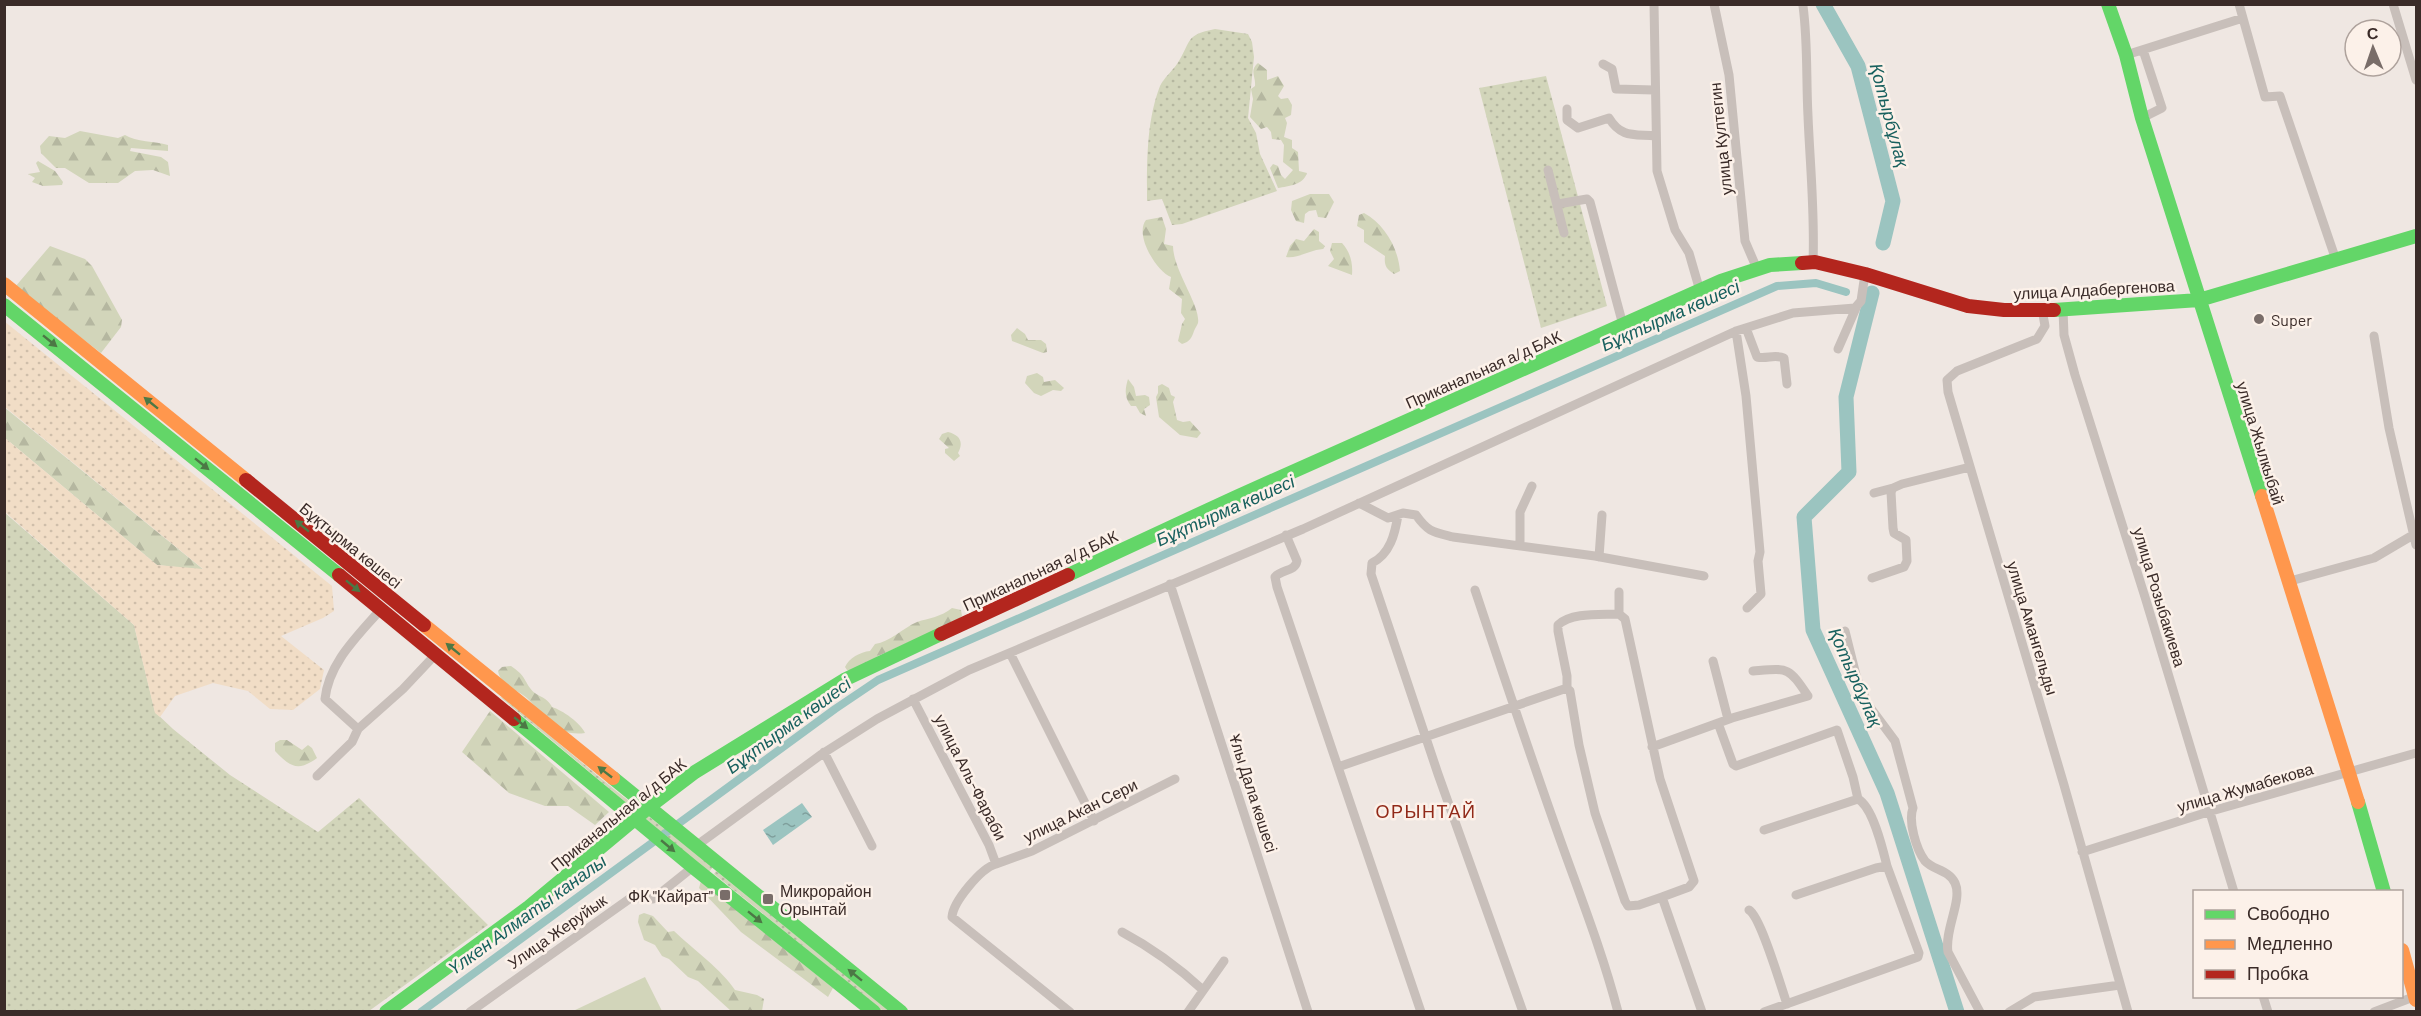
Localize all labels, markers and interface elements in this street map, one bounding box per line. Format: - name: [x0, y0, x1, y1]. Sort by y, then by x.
- north arrow: [2343, 18, 2403, 78]
- text: С: [2366, 23, 2379, 42]
- water label: Қотырбұлақ: [1866, 61, 1915, 171]
- street label: улица Култегин: [1705, 82, 1735, 196]
- water label: Бұқтырма көшесі: [1597, 274, 1744, 355]
- street label: улица Алдабергенова: [2013, 275, 2175, 303]
- place label: Super: [2271, 310, 2312, 329]
- marker: Super: [2252, 312, 2266, 326]
- street label: Приканальная а/д БАК: [1402, 326, 1564, 412]
- one-way arrow: [42, 335, 58, 348]
- street label: улица Жылкыбай: [2233, 379, 2289, 507]
- one-way arrow: [143, 397, 158, 410]
- one-way arrow: [194, 457, 209, 470]
- water label: Бұқтырма көшесі: [1152, 469, 1299, 550]
- street label: Бұқтырма көшесі: [296, 498, 406, 592]
- one-way arrow: [294, 519, 310, 532]
- street label: Приканальная а/д БАК: [960, 525, 1121, 614]
- street label: улица Розыбакиева: [2130, 525, 2190, 669]
- street label: улица Амангельды: [2004, 559, 2062, 697]
- one-way arrow: [346, 580, 361, 592]
- water label: Қотырбұлақ: [1824, 624, 1888, 732]
- one-way arrow: [446, 643, 461, 655]
- water label: Бұқтырма көшесі: [721, 672, 856, 778]
- street label: улица Аль-Фараби: [931, 711, 1011, 843]
- one-way arrow: [513, 716, 528, 729]
- street label: Ұлы Дала көшесі: [1226, 731, 1282, 855]
- street label: Приканальная а/д БАК: [547, 753, 690, 874]
- street label: улица Жумабекова: [2175, 758, 2315, 816]
- one-way arrow: [597, 765, 613, 778]
- street label: улица Акан Сери: [1020, 774, 1140, 846]
- district label: ОРЫНТАЙ: [1376, 800, 1476, 822]
- one-way arrow: [660, 839, 676, 852]
- water label: Үлкен Алматы каналы: [444, 849, 610, 979]
- place label: Микрорайон Орынтай: [780, 881, 872, 918]
- place label: ФК "Кайрат": [628, 886, 713, 905]
- marker: ФК "Кайрат": [718, 888, 732, 902]
- street label: Улица Жеруйык: [504, 889, 611, 972]
- legend: [2193, 890, 2403, 998]
- marker: Микрорайон Орынтай: [761, 892, 775, 906]
- text: Свободно: [2247, 902, 2330, 924]
- one-way arrow: [747, 910, 763, 923]
- text: Медленно: [2247, 932, 2333, 954]
- text: Пробка: [2247, 962, 2310, 984]
- one-way arrow: [848, 969, 863, 981]

